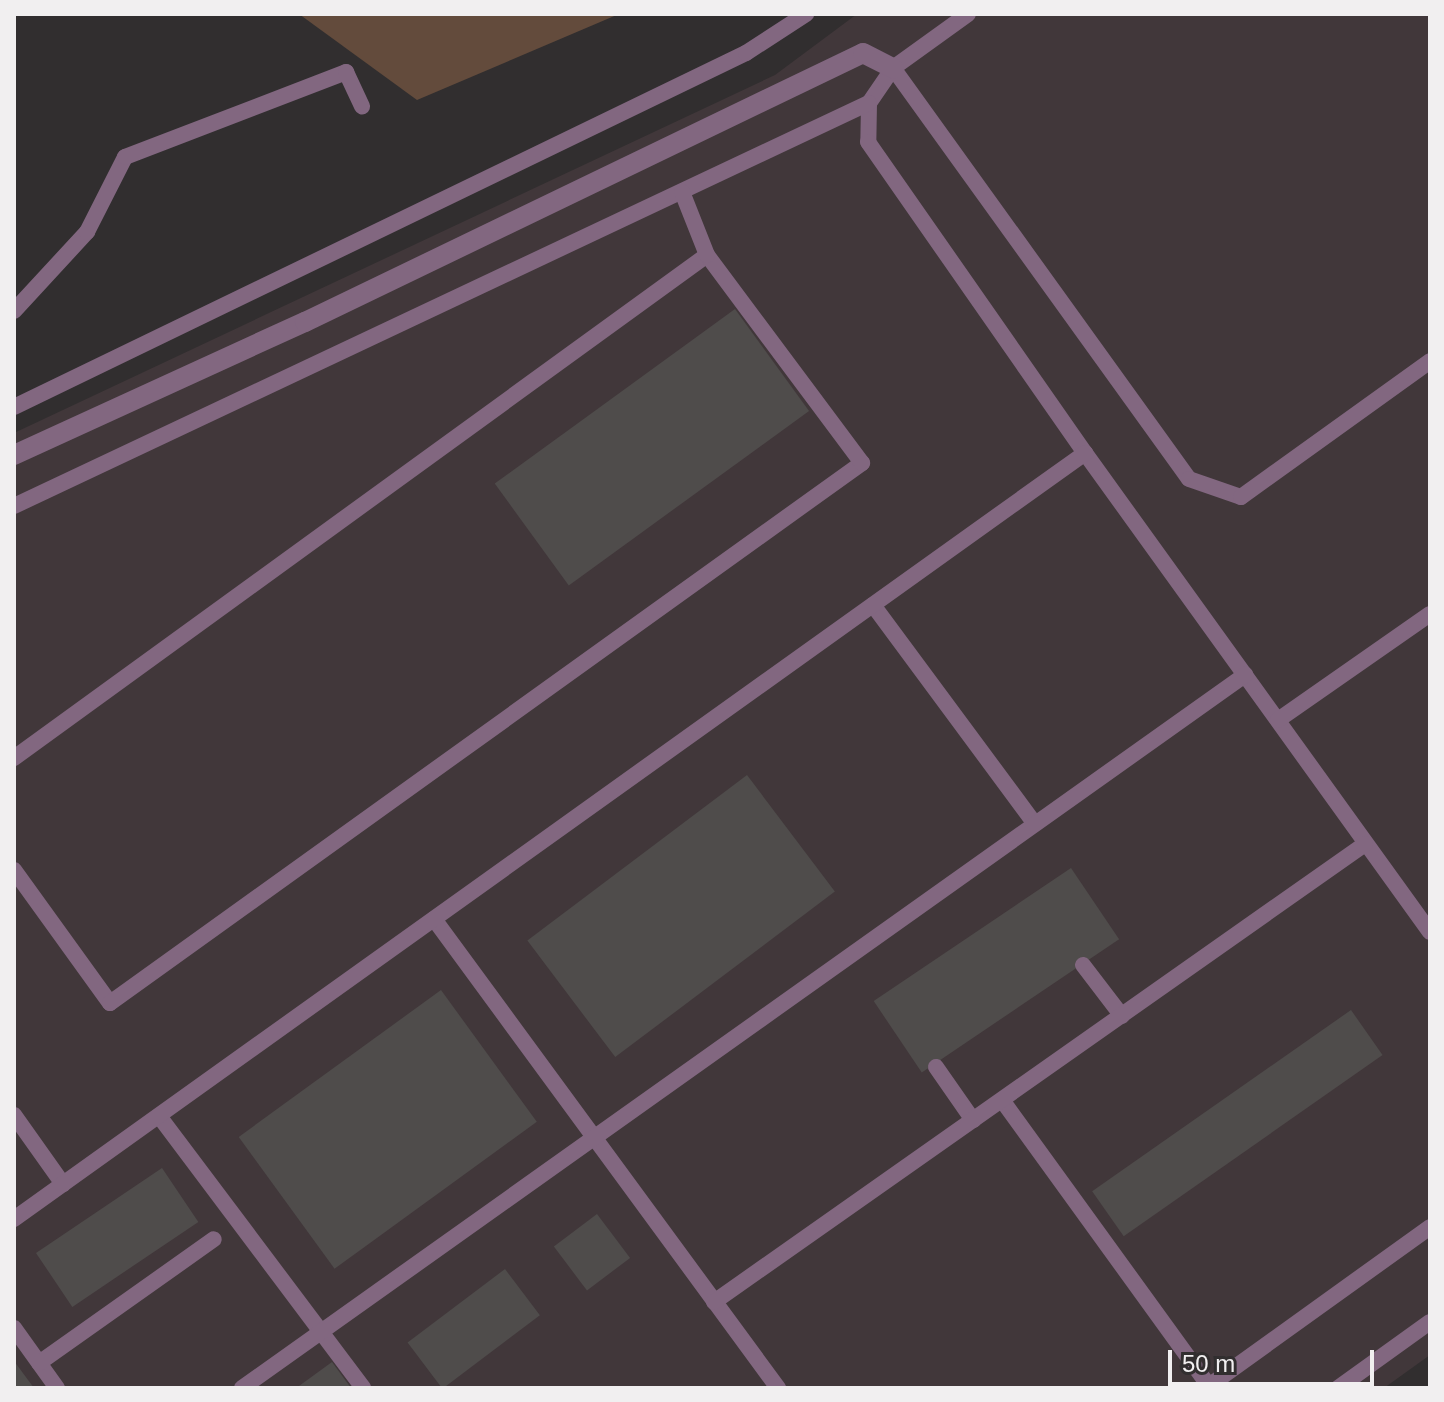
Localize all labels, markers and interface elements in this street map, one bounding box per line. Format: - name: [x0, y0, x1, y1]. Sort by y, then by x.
- scale bar: [1172, 1334, 1378, 1384]
- text: 50 m: [1182, 1350, 1235, 1377]

